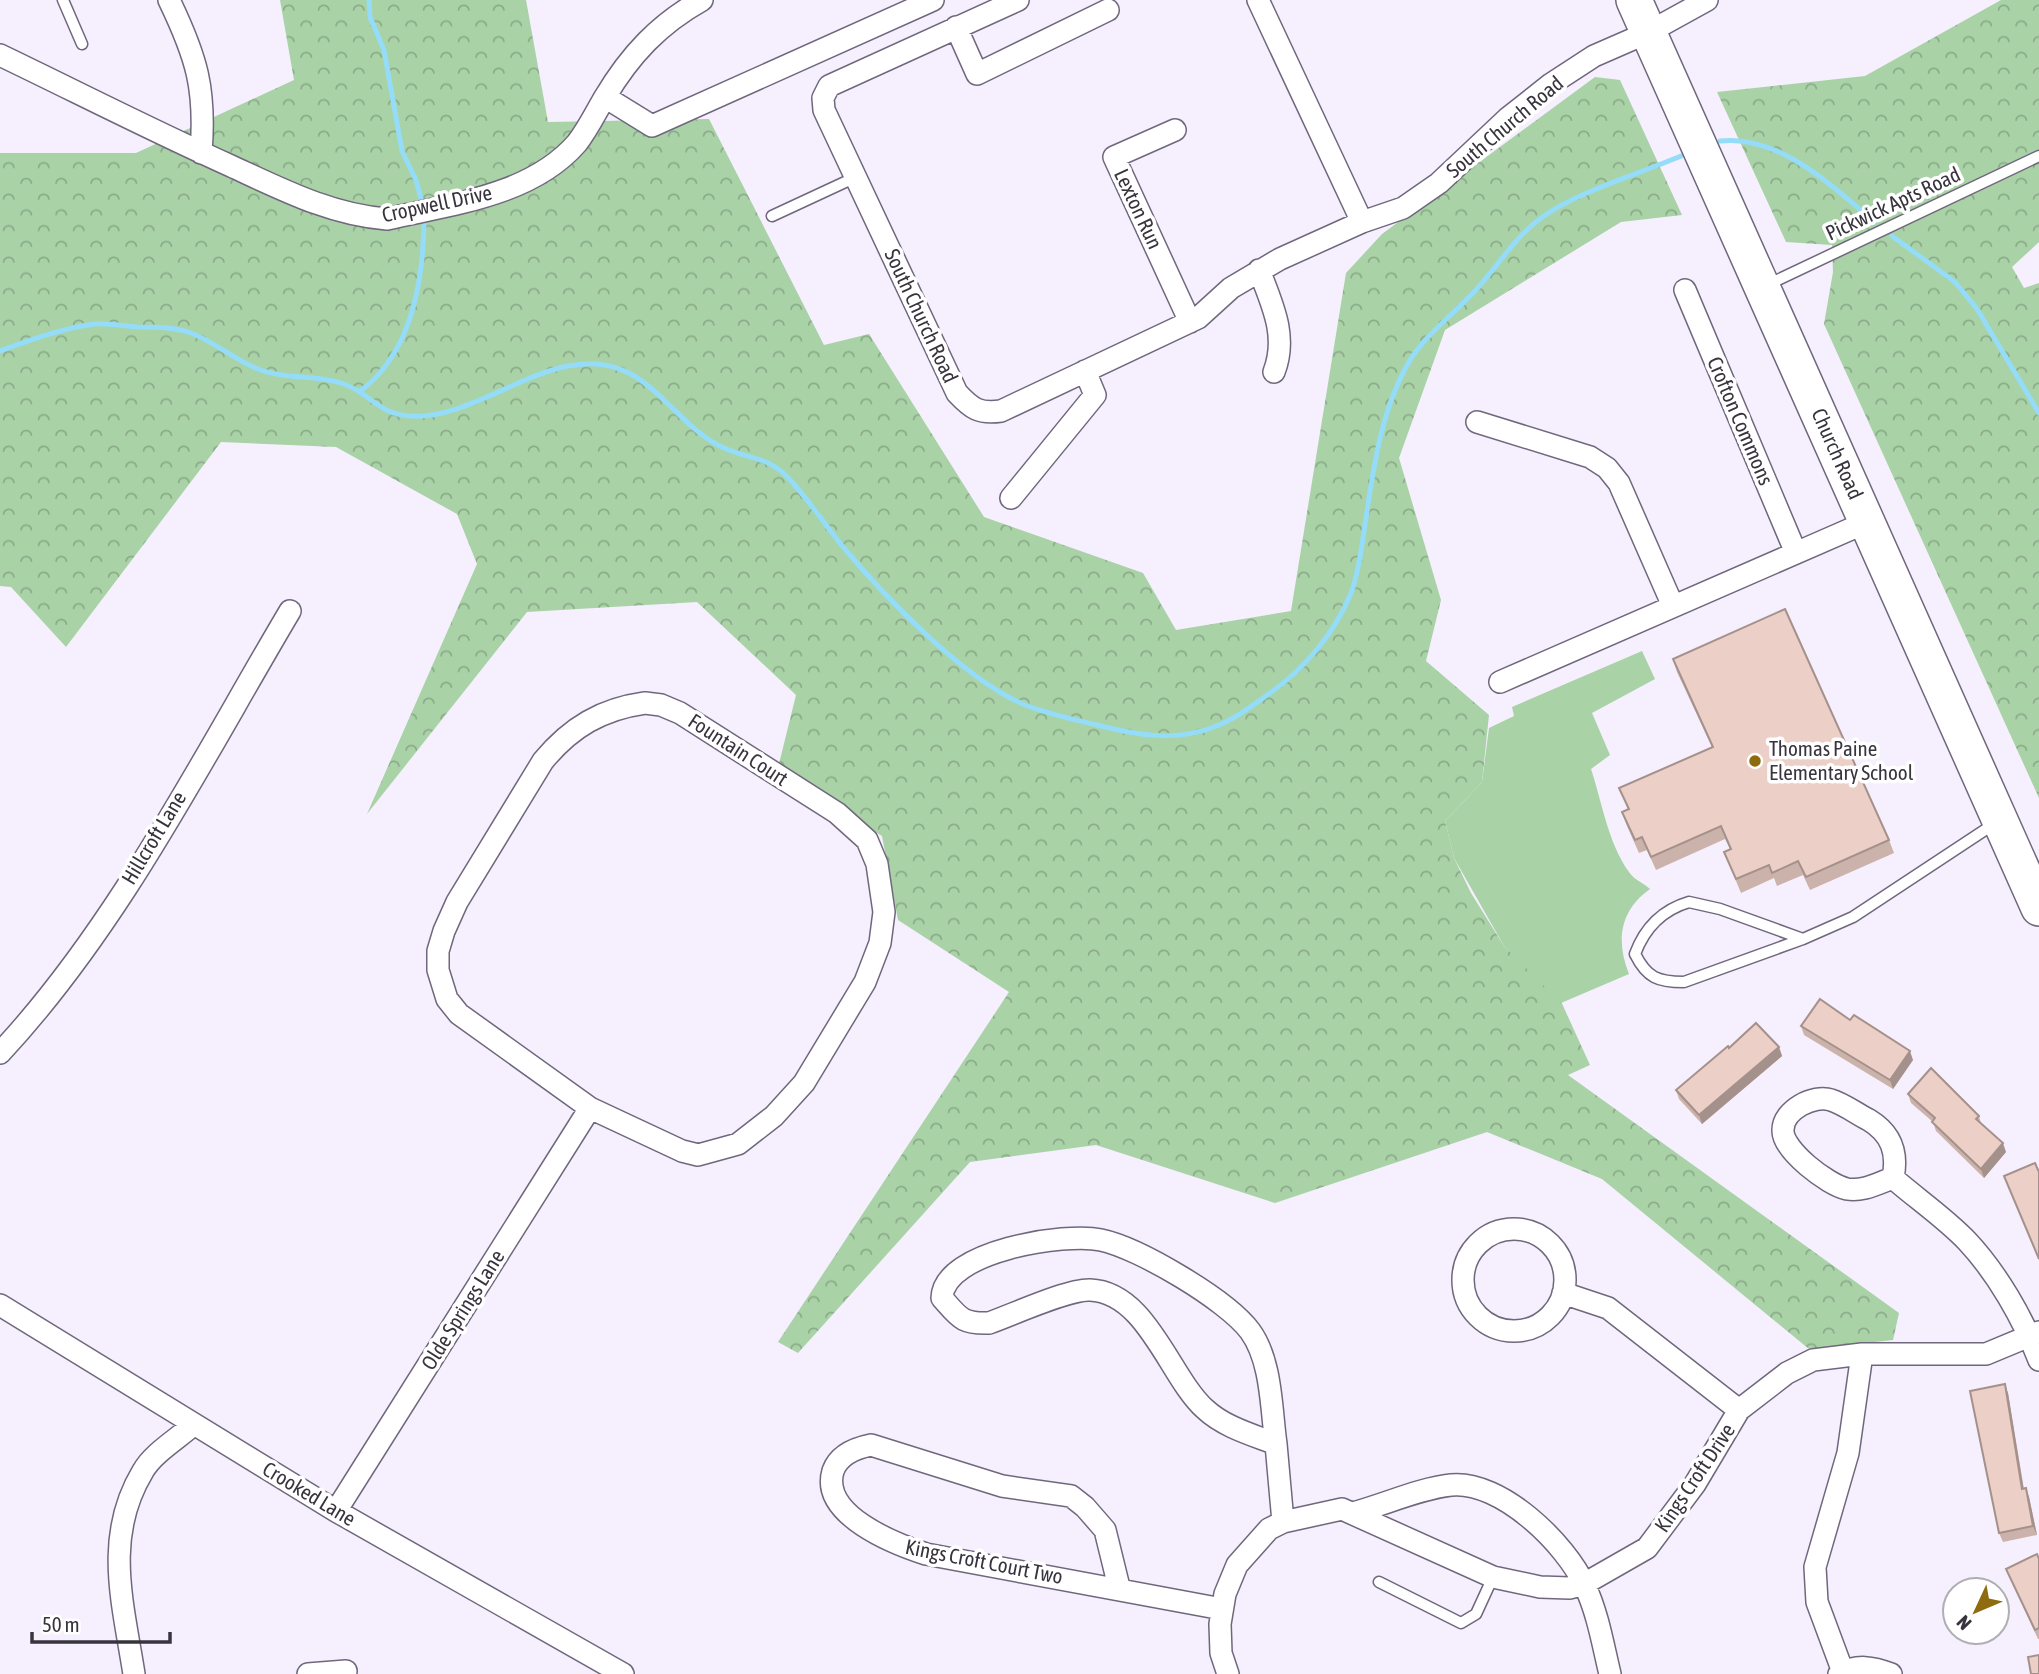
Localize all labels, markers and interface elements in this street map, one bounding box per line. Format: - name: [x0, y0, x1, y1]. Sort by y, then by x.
- street label: South Church Road: [1441, 70, 1568, 182]
- street label: Pickwick Apts Road: [1822, 161, 1964, 245]
- street label: Lexton Run: [1110, 165, 1168, 252]
- street label: Cropwell Drive: [380, 180, 494, 226]
- street label: South Church Road: [880, 245, 963, 386]
- street label: Crofton Commons: [1703, 353, 1779, 488]
- street label: Church Road: [1807, 404, 1869, 503]
- street label: Fountain Court: [684, 708, 793, 790]
- place label: Thomas Paine Elementary School: [1769, 736, 1914, 784]
- marker: Thomas Paine Elementary School: [1747, 753, 1763, 769]
- street label: Hillcroft Lane: [116, 787, 190, 888]
- street label: Olde Springs Lane: [416, 1245, 509, 1374]
- street label: Kings Croft Drive: [1649, 1419, 1739, 1536]
- street label: Crooked Lane: [259, 1456, 360, 1530]
- street label: Kings Croft Court Two: [903, 1534, 1065, 1588]
- north arrow: [1941, 1576, 2011, 1646]
- scale bar: [32, 1600, 170, 1644]
- text: N: [1952, 1611, 1976, 1634]
- text: 50 m: [42, 1612, 80, 1636]

